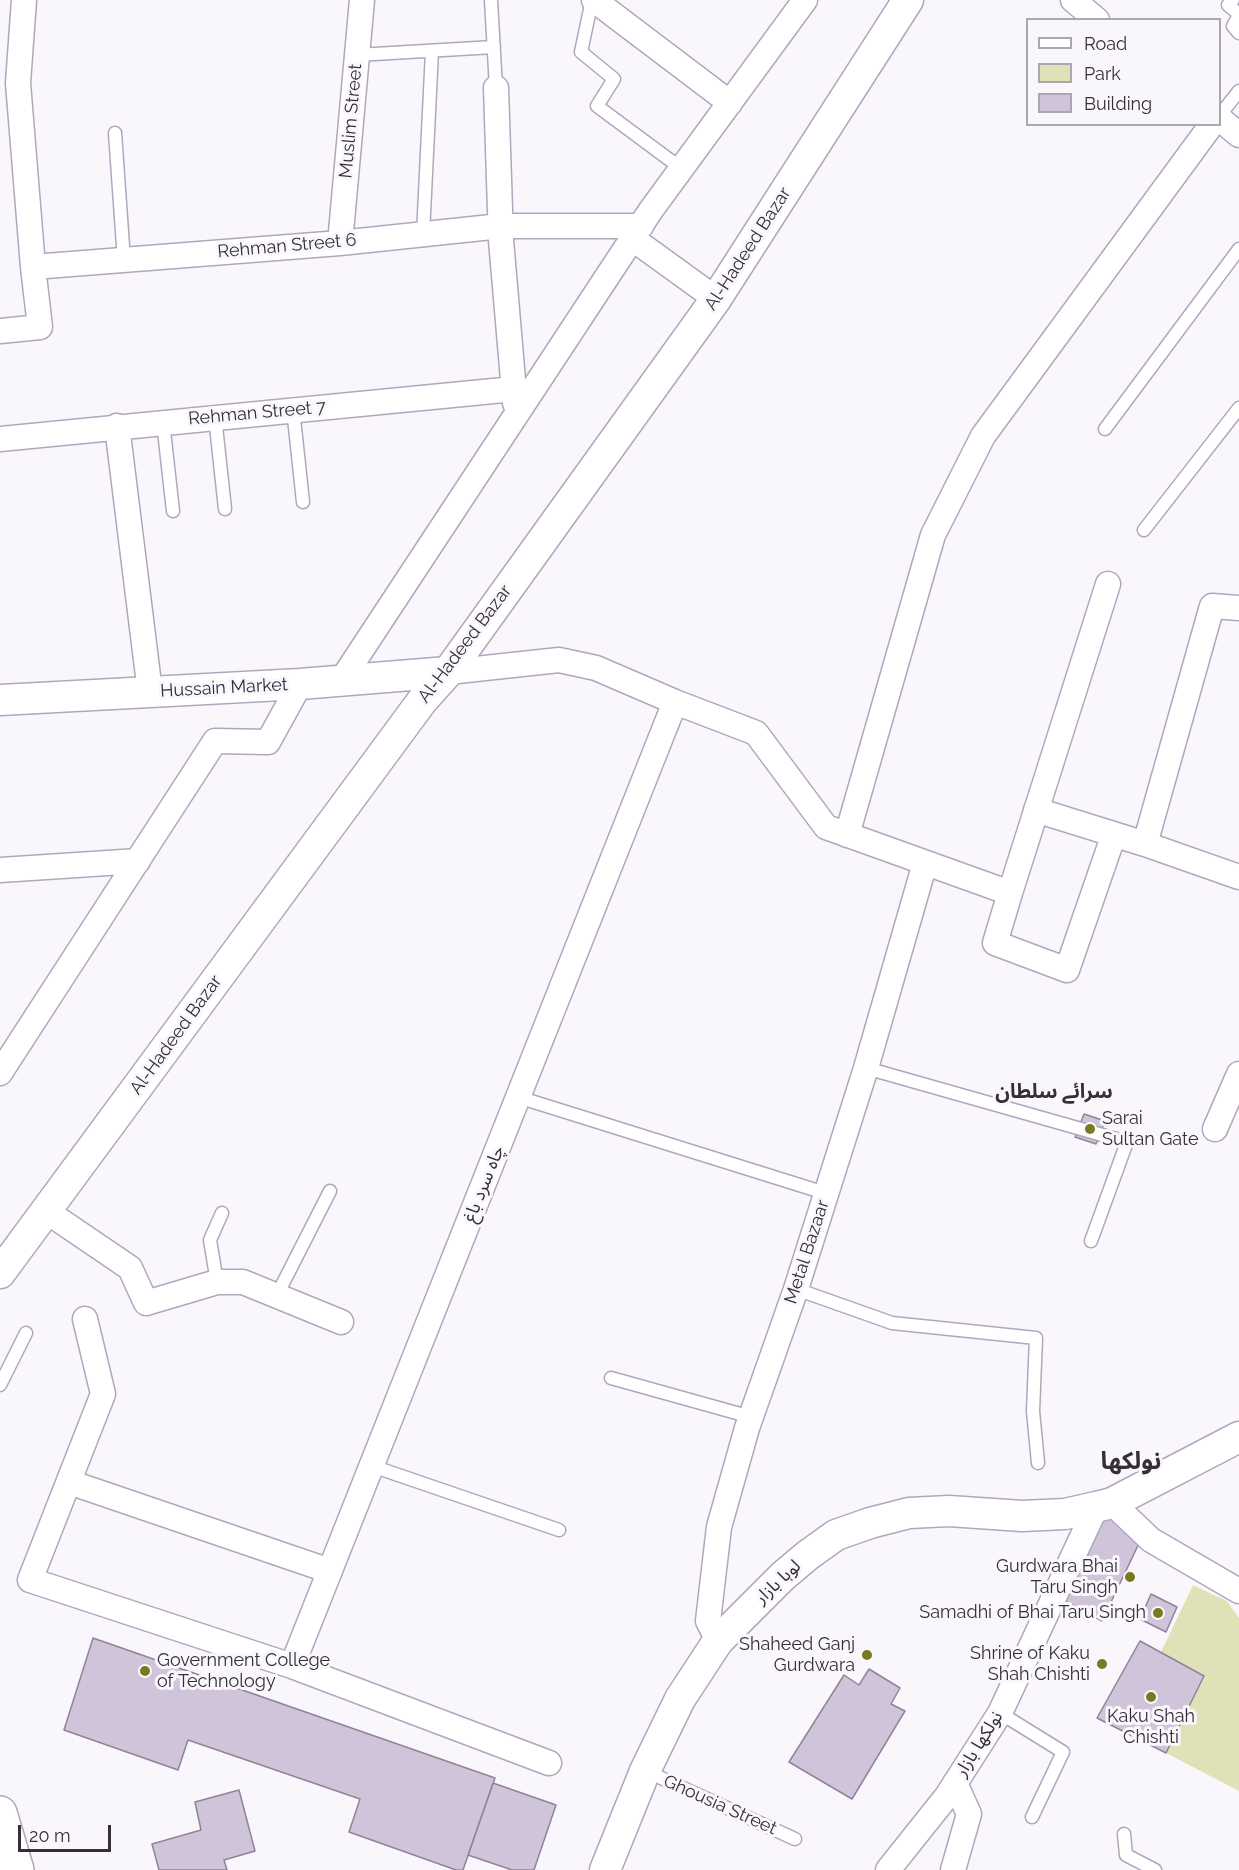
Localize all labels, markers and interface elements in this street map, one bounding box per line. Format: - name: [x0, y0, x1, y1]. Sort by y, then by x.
- legend: [1026, 18, 1221, 126]
- text: Road: [1084, 33, 1127, 54]
- street label: Muslim Street: [335, 63, 367, 179]
- text: Park: [1084, 63, 1121, 84]
- text: Building: [1084, 93, 1152, 114]
- street label: Al-Hadeed Bazar: [700, 183, 796, 315]
- street label: Rehman Street 6: [217, 229, 357, 263]
- street label: Rehman Street 7: [187, 396, 327, 430]
- street label: Al-Hadeed Bazar: [414, 581, 516, 707]
- street label: Hussain Market: [160, 674, 288, 702]
- street label: Al-Hadeed Bazar: [125, 971, 227, 1099]
- district label: سرائے سلطان: [995, 1080, 1113, 1104]
- place label: Sarai Sultan Gate: [1102, 1108, 1199, 1150]
- marker: Sarai Sultan Gate: [1083, 1122, 1097, 1136]
- street label: چاہ سرد باغ: [459, 1142, 509, 1226]
- street label: Metal Bazaar: [780, 1197, 834, 1307]
- district label: نولکھا: [1101, 1448, 1161, 1476]
- street label: لوہا بازار: [751, 1555, 805, 1609]
- place label: Gurdwara Bhai Taru Singh: [996, 1556, 1118, 1598]
- marker: Gurdwara Bhai Taru Singh: [1123, 1570, 1137, 1584]
- place label: Samadhi of Bhai Taru Singh: [919, 1602, 1146, 1624]
- marker: Samadhi of Bhai Taru Singh: [1151, 1606, 1165, 1620]
- place label: Shaheed Ganj Gurdwara: [739, 1634, 855, 1676]
- place label: Shrine of Kaku Shah Chishti: [970, 1643, 1090, 1686]
- marker: Shaheed Ganj Gurdwara: [860, 1648, 874, 1662]
- place label: Government College of Technology: [157, 1650, 330, 1692]
- marker: Shrine of Kaku Shah Chishti: [1095, 1657, 1109, 1671]
- marker: Government College of Technology: [138, 1664, 152, 1678]
- marker: Kaku Shah Chishti: [1144, 1690, 1158, 1704]
- place label: Kaku Shah Chishti: [1107, 1706, 1195, 1748]
- street label: نولکھا بازار: [950, 1707, 1008, 1781]
- street label: Ghousia Street: [660, 1770, 780, 1840]
- scale bar: [21, 1813, 114, 1851]
- text: 20 m: [29, 1825, 71, 1846]

